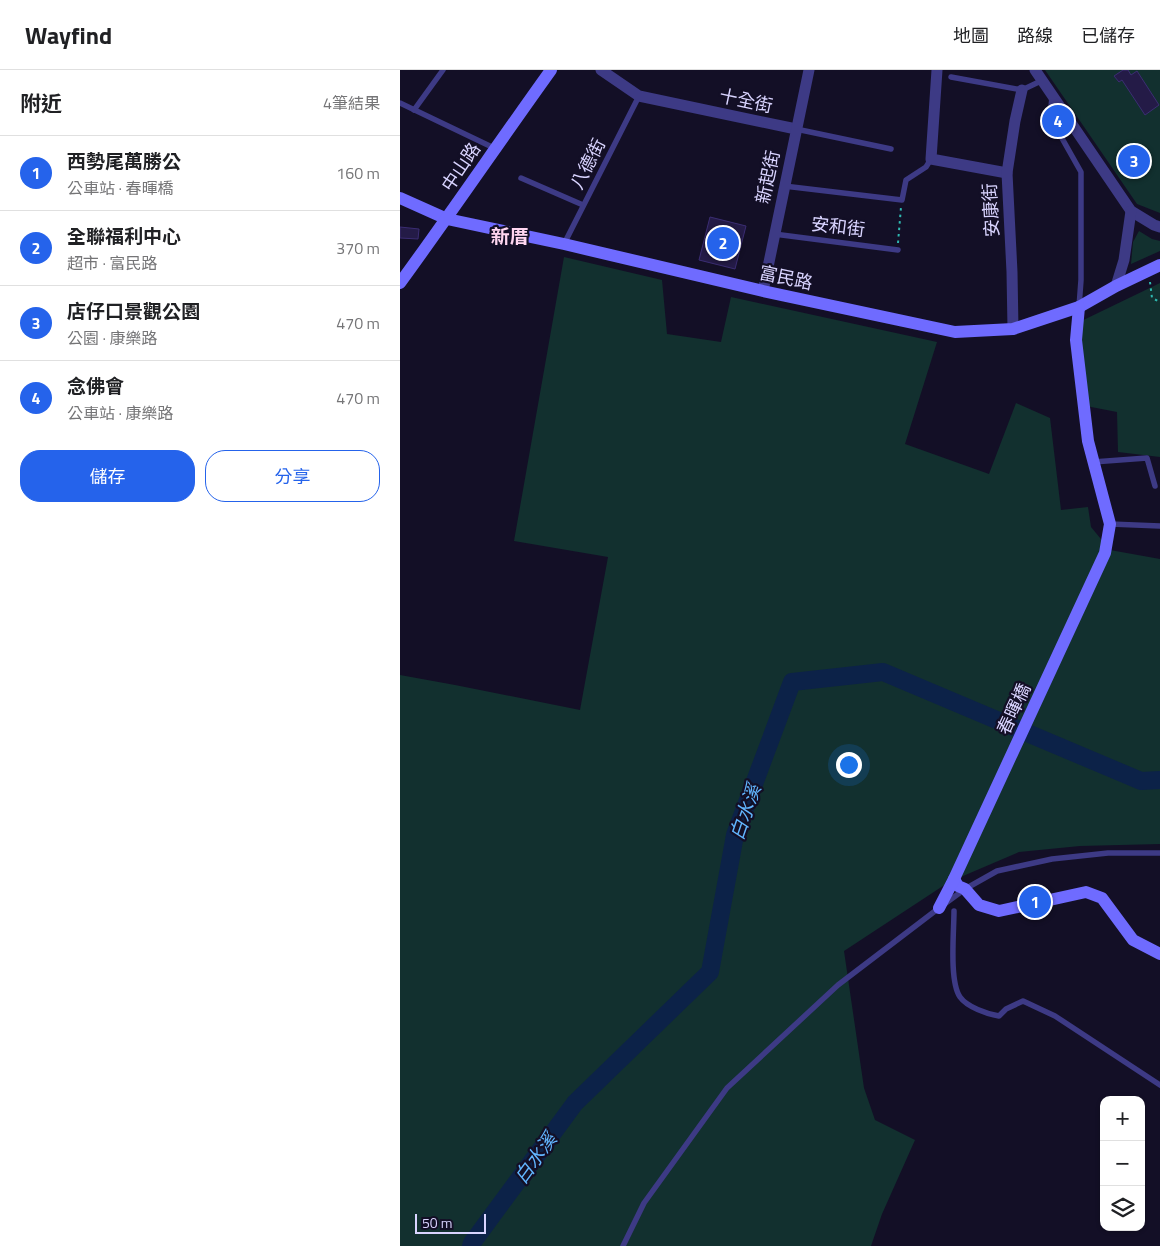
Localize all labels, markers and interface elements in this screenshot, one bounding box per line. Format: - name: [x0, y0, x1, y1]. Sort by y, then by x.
- text: Wayfind: [25, 17, 112, 53]
- text: 地圖: [953, 22, 989, 49]
- text: 路線: [1017, 22, 1053, 49]
- text: 已儲存: [1081, 22, 1135, 49]
- street label: 十全街: [717, 82, 775, 119]
- text: 附近: [20, 87, 62, 119]
- text: 4筆結果: [323, 91, 380, 115]
- pin: 4: [1042, 102, 1074, 140]
- street label: 八德街: [563, 134, 612, 194]
- street label: 中山路: [434, 137, 487, 197]
- pin: 3: [1118, 142, 1150, 180]
- text: 西勢尾萬勝公: [67, 146, 181, 175]
- street label: 新起街: [749, 148, 786, 206]
- text: 1: [32, 161, 40, 185]
- text: 160 m: [336, 161, 380, 185]
- text: 公車站 · 春暉橋: [67, 176, 174, 200]
- street label: 安康街: [976, 182, 1005, 238]
- street label: 安和街: [810, 210, 867, 243]
- text: 全聯福利中心: [67, 221, 181, 250]
- district label: 新厝: [491, 221, 529, 250]
- pin: 2: [707, 224, 739, 262]
- text: 2: [32, 236, 40, 260]
- text: 370 m: [336, 236, 380, 260]
- text: 超市 · 富民路: [67, 251, 158, 275]
- street label: 富民路: [757, 259, 815, 296]
- text: 店仔口景觀公園: [67, 296, 200, 325]
- text: 3: [32, 311, 40, 335]
- text: 470 m: [336, 311, 380, 335]
- text: 公園 · 康樂路: [67, 326, 158, 350]
- text: 念佛會: [67, 371, 124, 400]
- text: 4: [32, 386, 40, 410]
- text: 470 m: [336, 386, 380, 410]
- text: 公車站 · 康樂路: [67, 401, 174, 425]
- button: 儲存: [20, 450, 195, 502]
- button: 分享: [205, 450, 380, 502]
- street label: 春暉橋: [990, 679, 1037, 739]
- your location: [836, 752, 862, 778]
- water label: 白水溪: [722, 777, 768, 844]
- pin: 1: [1019, 883, 1051, 921]
- map controls: [1100, 1096, 1145, 1231]
- button: +: [1100, 1096, 1145, 1141]
- water label: 白水溪: [506, 1124, 565, 1189]
- button: −: [1100, 1141, 1145, 1186]
- button: layers: [1100, 1186, 1145, 1231]
- scale bar: [415, 1211, 486, 1234]
- text: 50 m: [422, 1212, 452, 1233]

